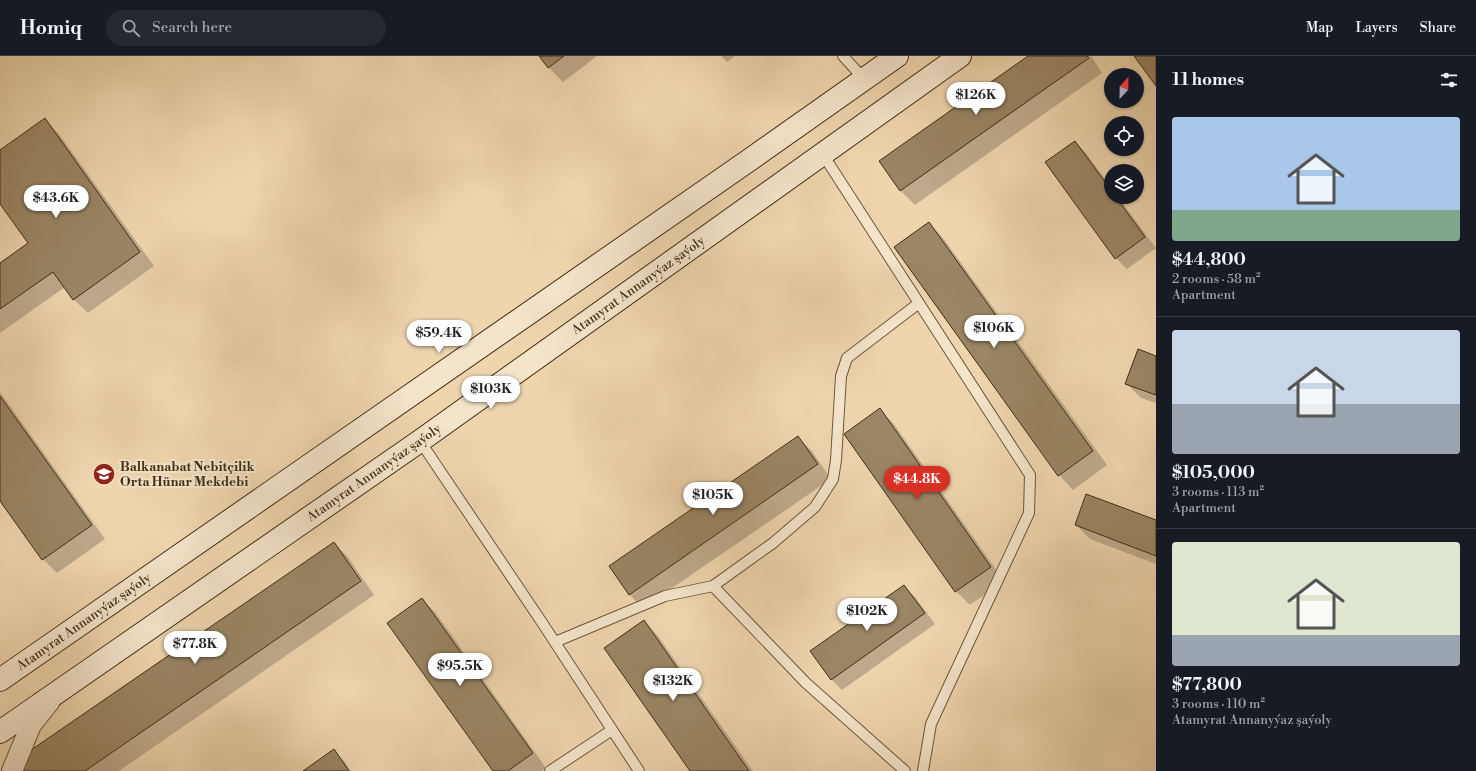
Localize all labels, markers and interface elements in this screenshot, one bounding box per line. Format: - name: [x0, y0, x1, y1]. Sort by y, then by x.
- search box: [106, 10, 386, 46]
- text: Homiq: [20, 16, 82, 40]
- icon: search: [120, 17, 142, 39]
- text: Search here: [152, 18, 232, 37]
- text: Map: [1306, 19, 1333, 37]
- text: Layers: [1355, 19, 1398, 37]
- text: Share: [1420, 19, 1456, 37]
- north arrow: [1104, 68, 1144, 108]
- map controls: [1104, 68, 1144, 204]
- text: 11 homes: [1172, 69, 1244, 91]
- icon: filters: [1438, 69, 1460, 91]
- pin: $126K: [948, 82, 1004, 116]
- text: $126K: [955, 87, 997, 103]
- button: locate: [1104, 116, 1144, 156]
- icon: home: [1280, 143, 1352, 215]
- button: layers: [1104, 164, 1144, 204]
- pin: $43.6K: [23, 185, 89, 219]
- text: $43.6K: [33, 190, 79, 206]
- street label: Atamyrat Annanyýaz şaýoly: [568, 232, 709, 339]
- text: $44,800: [1172, 249, 1246, 271]
- text: 2 rooms · 58 m²: [1172, 271, 1261, 287]
- text: Apartment: [1172, 287, 1236, 303]
- pin: $106K: [966, 315, 1022, 349]
- pin: $59.4K: [406, 320, 472, 354]
- text: $106K: [973, 320, 1015, 336]
- text: $59.4K: [416, 325, 462, 341]
- icon: home: [1280, 356, 1352, 428]
- pin: $103K: [463, 376, 519, 410]
- text: $103K: [470, 381, 512, 397]
- street label: Atamyrat Annanyýaz şaýoly: [303, 420, 445, 526]
- place label: Balkanabat Nebitçilik Orta Hünar Mekdebi: [120, 459, 255, 490]
- school or university icon: Balkanabat Nebitçilik Orta Hünar Mekdebi: [91, 461, 117, 487]
- text: $105,000: [1172, 462, 1255, 484]
- pin: $44.8K: [884, 466, 950, 500]
- text: $44.8K: [893, 471, 941, 487]
- pin: $105K: [685, 482, 741, 516]
- text: 3 rooms · 113 m²: [1172, 484, 1264, 500]
- text: $105K: [692, 487, 734, 503]
- text: Apartment: [1172, 500, 1236, 516]
- icon: home: [1280, 568, 1352, 640]
- street label: Atamyrat Annanyýaz şaýoly: [13, 569, 155, 675]
- pin: $102K: [839, 598, 895, 632]
- text: $102K: [846, 603, 888, 619]
- pin: $77.8K: [162, 631, 228, 665]
- text: $77.8K: [173, 636, 217, 652]
- pin: $95.5K: [427, 653, 493, 687]
- text: $95.5K: [437, 658, 483, 674]
- pin: $132K: [645, 668, 701, 702]
- text: $132K: [653, 673, 693, 689]
- text: $77,800: [1172, 674, 1242, 696]
- text: 3 rooms · 110 m²: [1172, 696, 1265, 712]
- text: Atamyrat Annanyýaz şaýoly: [1172, 712, 1332, 728]

